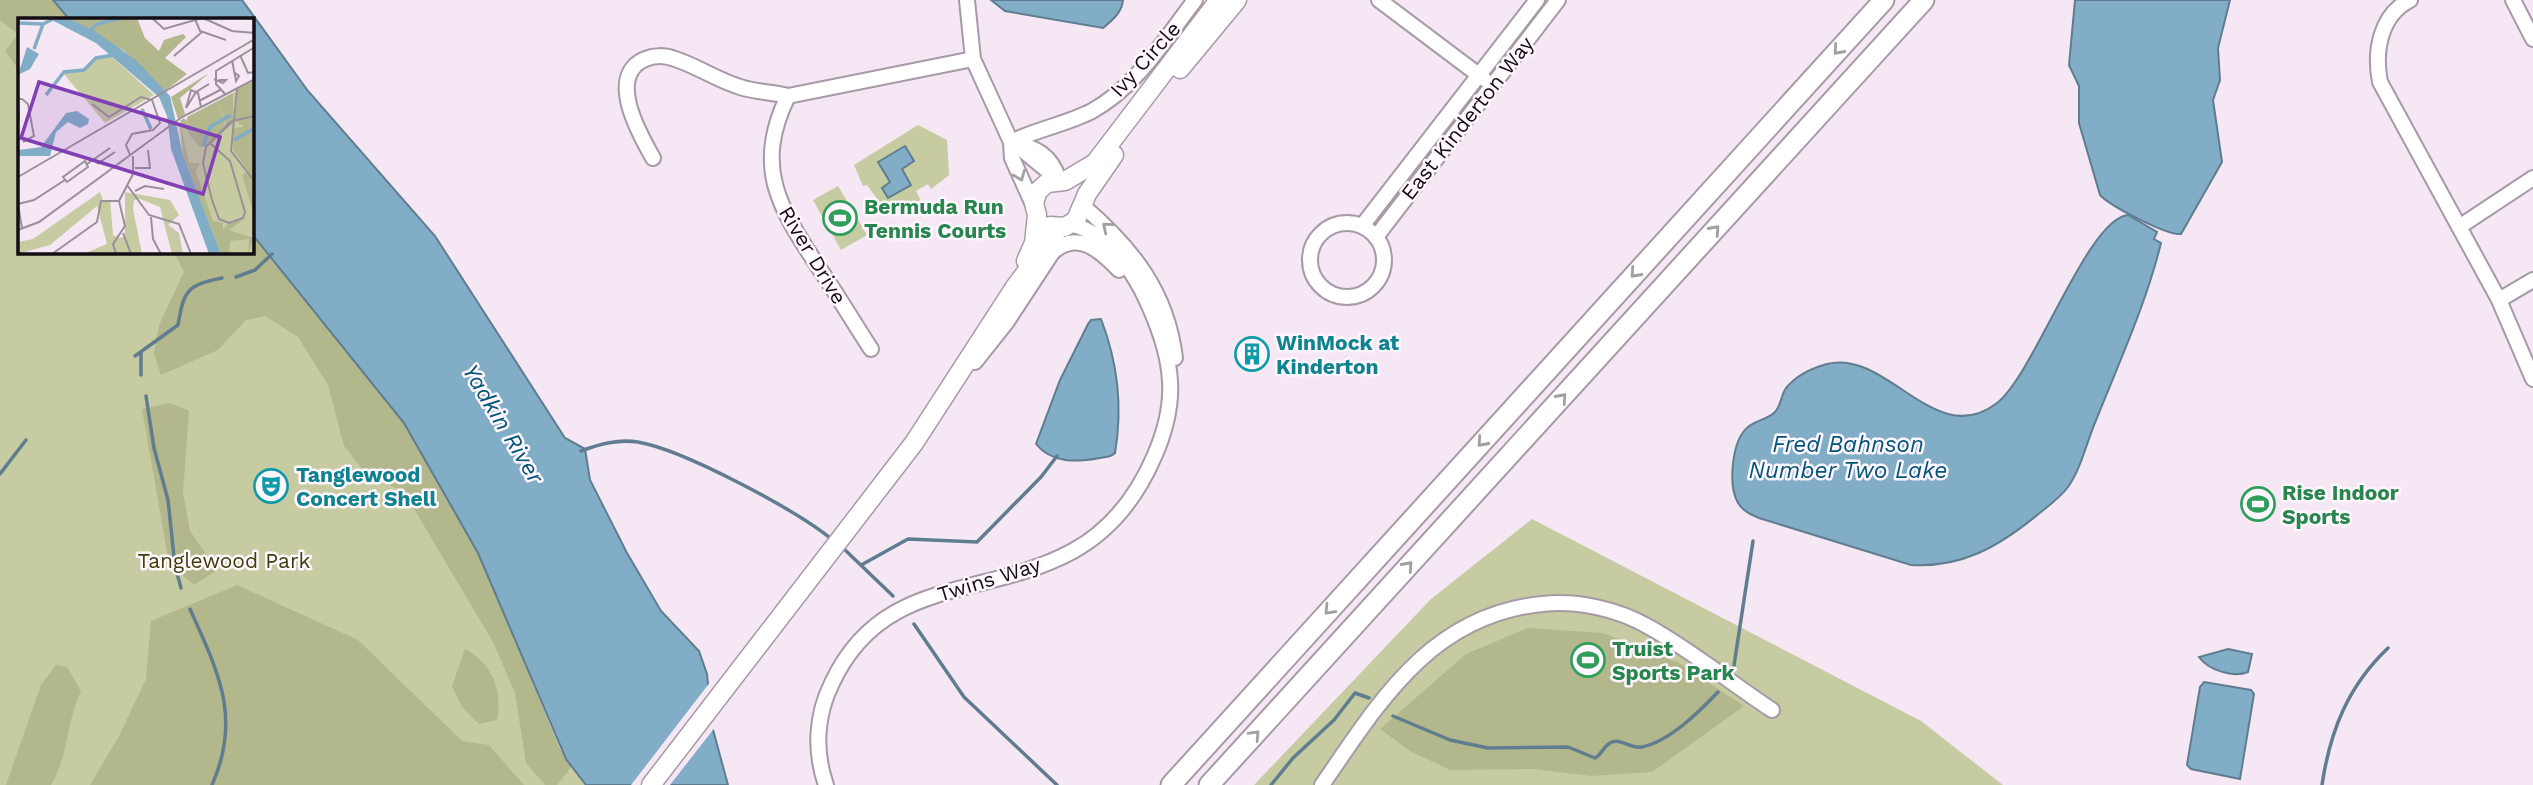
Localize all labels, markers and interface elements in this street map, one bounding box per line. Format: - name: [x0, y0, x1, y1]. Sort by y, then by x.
- street label: Ivy Circle: [1105, 16, 1185, 102]
- inset map: [18, 18, 254, 254]
- street label: East Kinderton Way: [1395, 31, 1539, 205]
- one-way arrow: [1833, 42, 1846, 55]
- one-way arrow: [1011, 170, 1025, 182]
- place label: Bermuda Run Tennis Courts: [864, 194, 1006, 243]
- sports icon: Bermuda Run Tennis Courts: [821, 199, 859, 237]
- street label: River Drive: [774, 201, 852, 309]
- one-way arrow: [1103, 223, 1116, 235]
- one-way arrow: [1707, 225, 1719, 238]
- one-way arrow: [1631, 265, 1643, 278]
- place label: WinMock at Kinderton: [1276, 330, 1399, 379]
- building icon: WinMock at Kinderton: [1233, 335, 1271, 373]
- water label: Yadkin River: [457, 359, 550, 489]
- one-way arrow: [1553, 393, 1566, 406]
- water label: Fred Bahnson Number Two Lake: [1749, 431, 1947, 484]
- one-way arrow: [1478, 433, 1490, 446]
- place label: Tanglewood Concert Shell: [296, 462, 437, 511]
- theatre icon: Tanglewood Concert Shell: [252, 467, 290, 505]
- place label: Rise Indoor Sports: [2282, 480, 2399, 529]
- sports icon: Rise Indoor Sports: [2239, 485, 2277, 523]
- park label: Tanglewood Park: [138, 548, 311, 573]
- street label: Twins Way: [934, 551, 1044, 607]
- one-way arrow: [1400, 561, 1412, 574]
- one-way arrow: [1325, 602, 1338, 615]
- place label: Truist Sports Park: [1612, 636, 1736, 685]
- sports icon: Truist Sports Park: [1569, 641, 1607, 679]
- one-way arrow: [1247, 730, 1259, 743]

